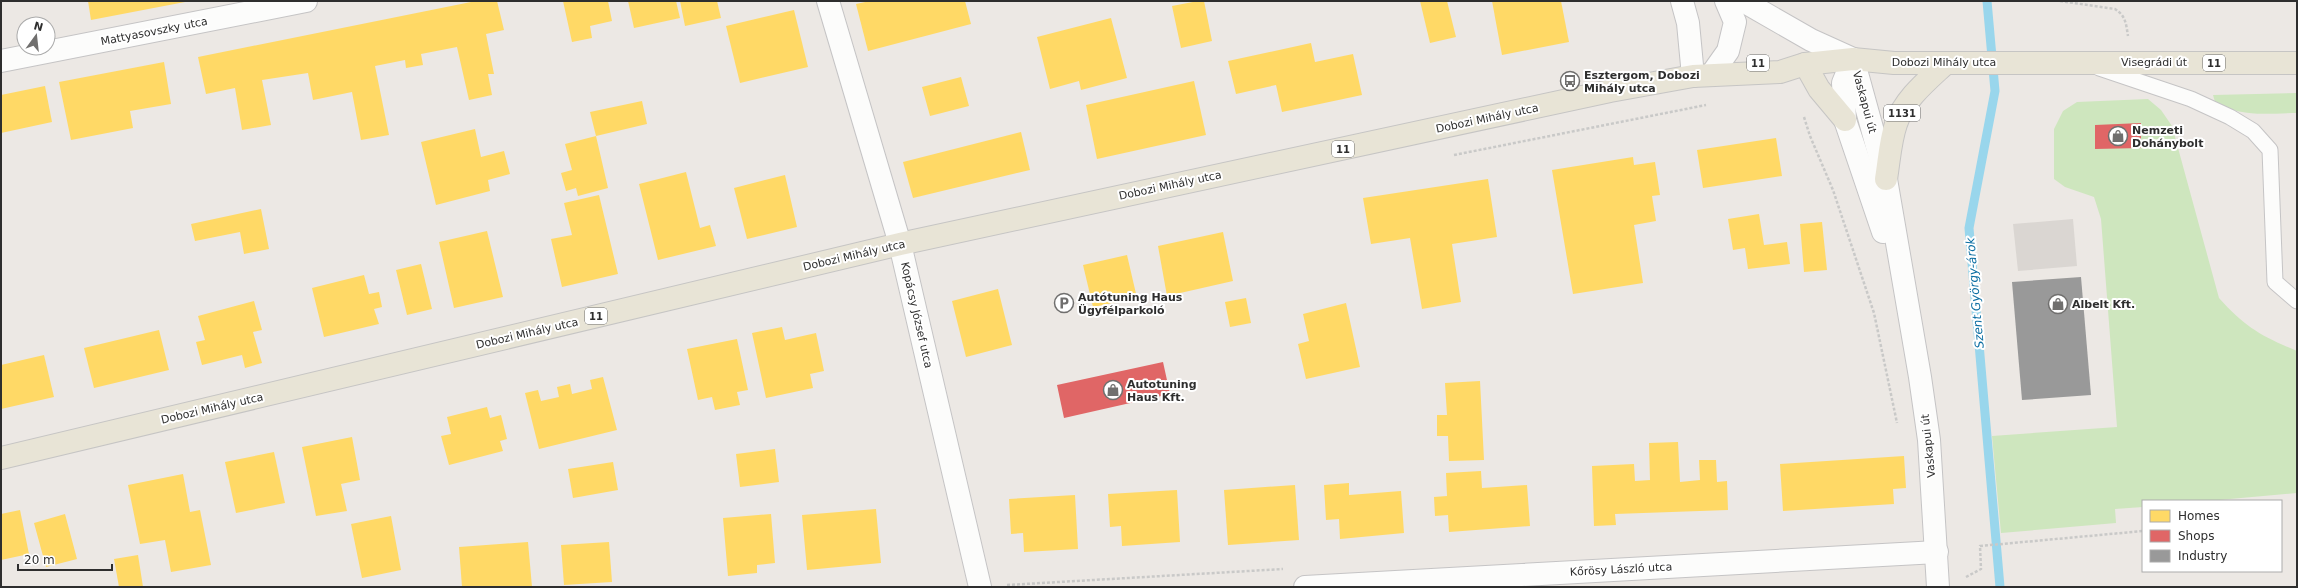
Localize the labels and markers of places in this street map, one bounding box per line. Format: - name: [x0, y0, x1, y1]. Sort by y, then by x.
- place label: Esztergom, Dobozi Mihály utca: [1584, 69, 1700, 95]
- bus stop icon: Esztergom, Dobozi Mihály utca: [1559, 70, 1581, 92]
- place label: Nemzeti Dohánybolt: [2132, 124, 2203, 150]
- shop icon: Nemzeti Dohánybolt: [2107, 125, 2129, 147]
- place label: Autótuning Haus Ügyfélparkoló: [1078, 291, 1183, 317]
- parking icon: Autótuning Haus Ügyfélparkoló: [1053, 292, 1075, 314]
- shop icon: Albelt Kft.: [2047, 293, 2069, 315]
- place label: Albelt Kft.: [2072, 298, 2135, 311]
- place label: Autotuning Haus Kft.: [1127, 378, 1197, 404]
- shop icon: Autotuning Haus Kft.: [1102, 379, 1124, 401]

